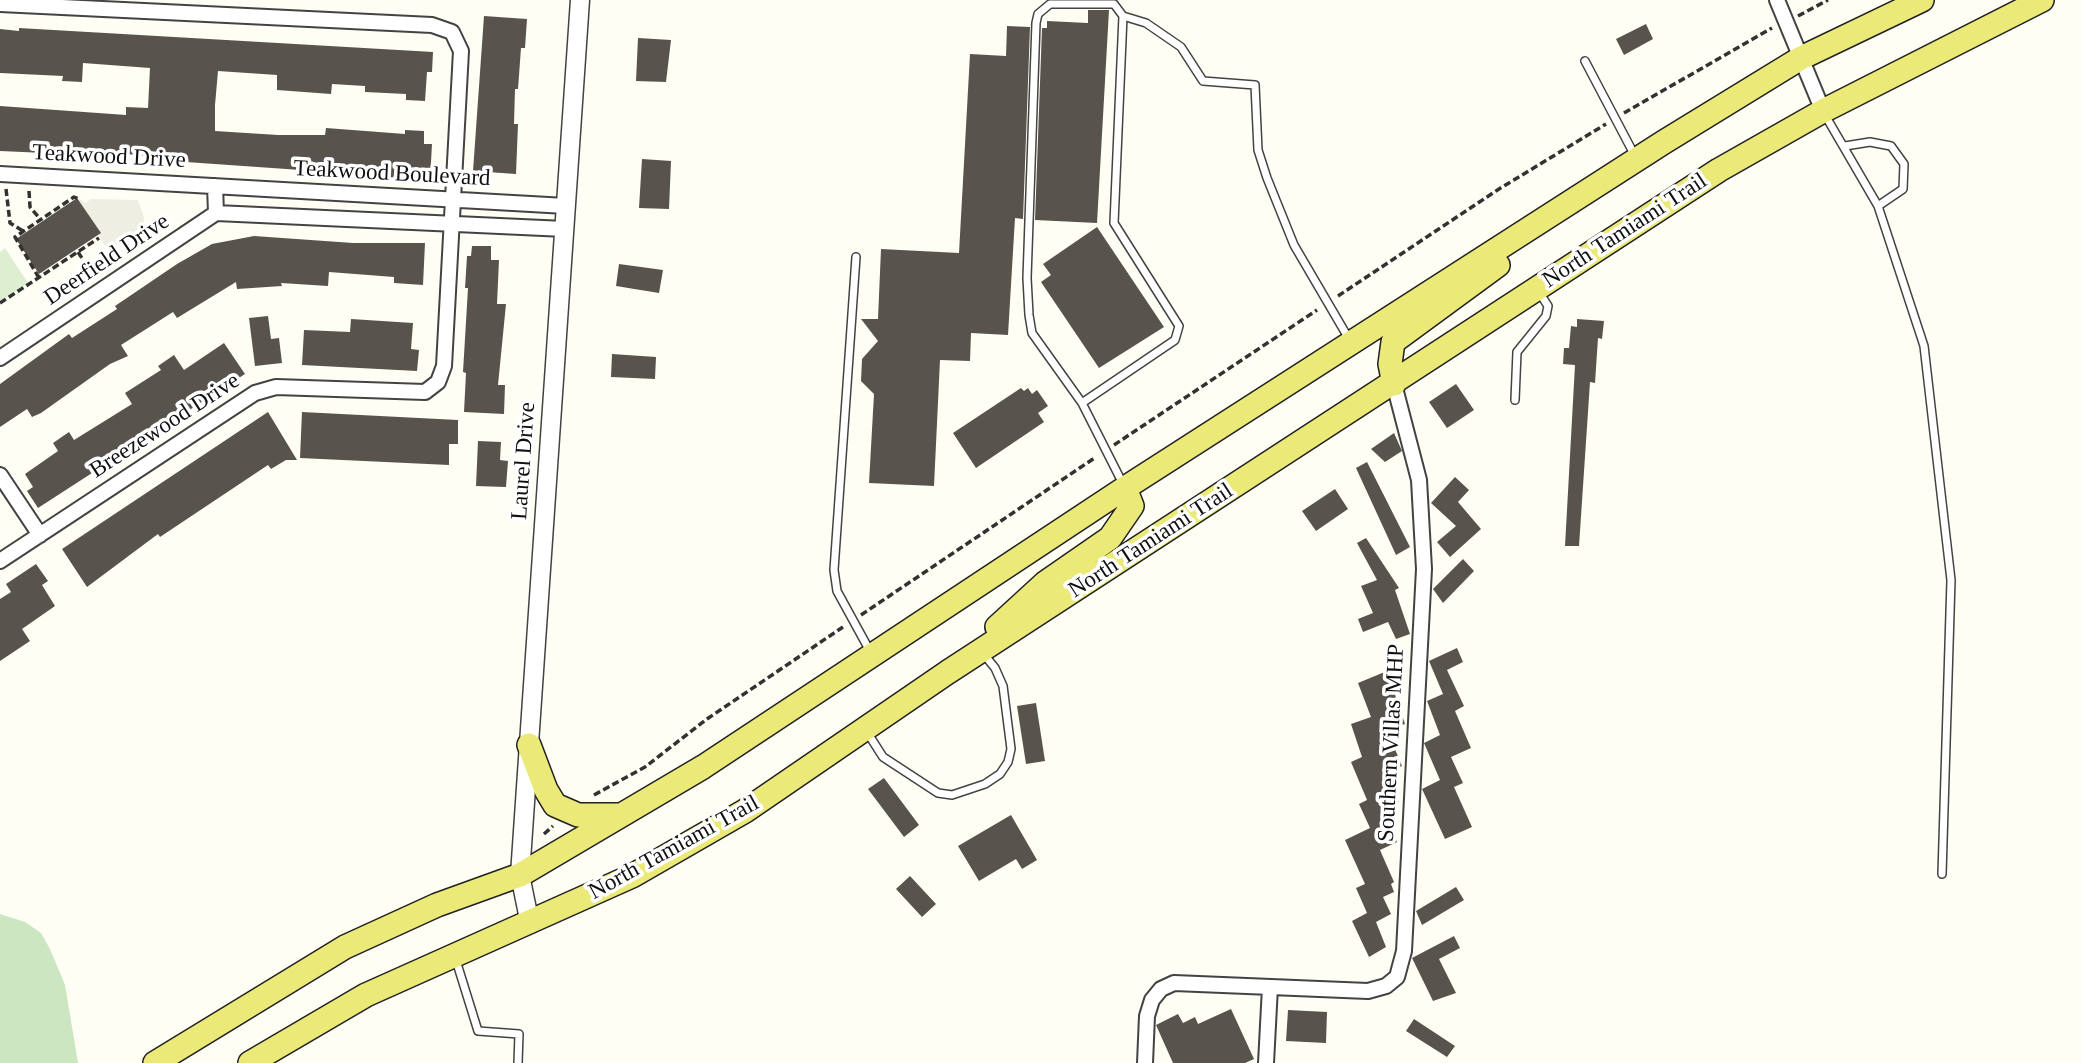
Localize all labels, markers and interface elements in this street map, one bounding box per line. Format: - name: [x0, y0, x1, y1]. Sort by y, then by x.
- street label: Teakwood Drive: [32, 139, 186, 175]
- street label: Teakwood Boulevard: [293, 155, 491, 193]
- street label: North Tamiami Trail: [1538, 168, 1712, 294]
- street label: Deerfield Drive: [39, 208, 175, 312]
- street label: Breezewood Drive: [85, 367, 245, 485]
- street label: Laurel Drive: [506, 401, 542, 521]
- street label: North Tamiami Trail: [1064, 478, 1238, 604]
- street label: Southern Villas MHP: [1373, 643, 1411, 843]
- street label: North Tamiami Trail: [584, 790, 764, 906]

